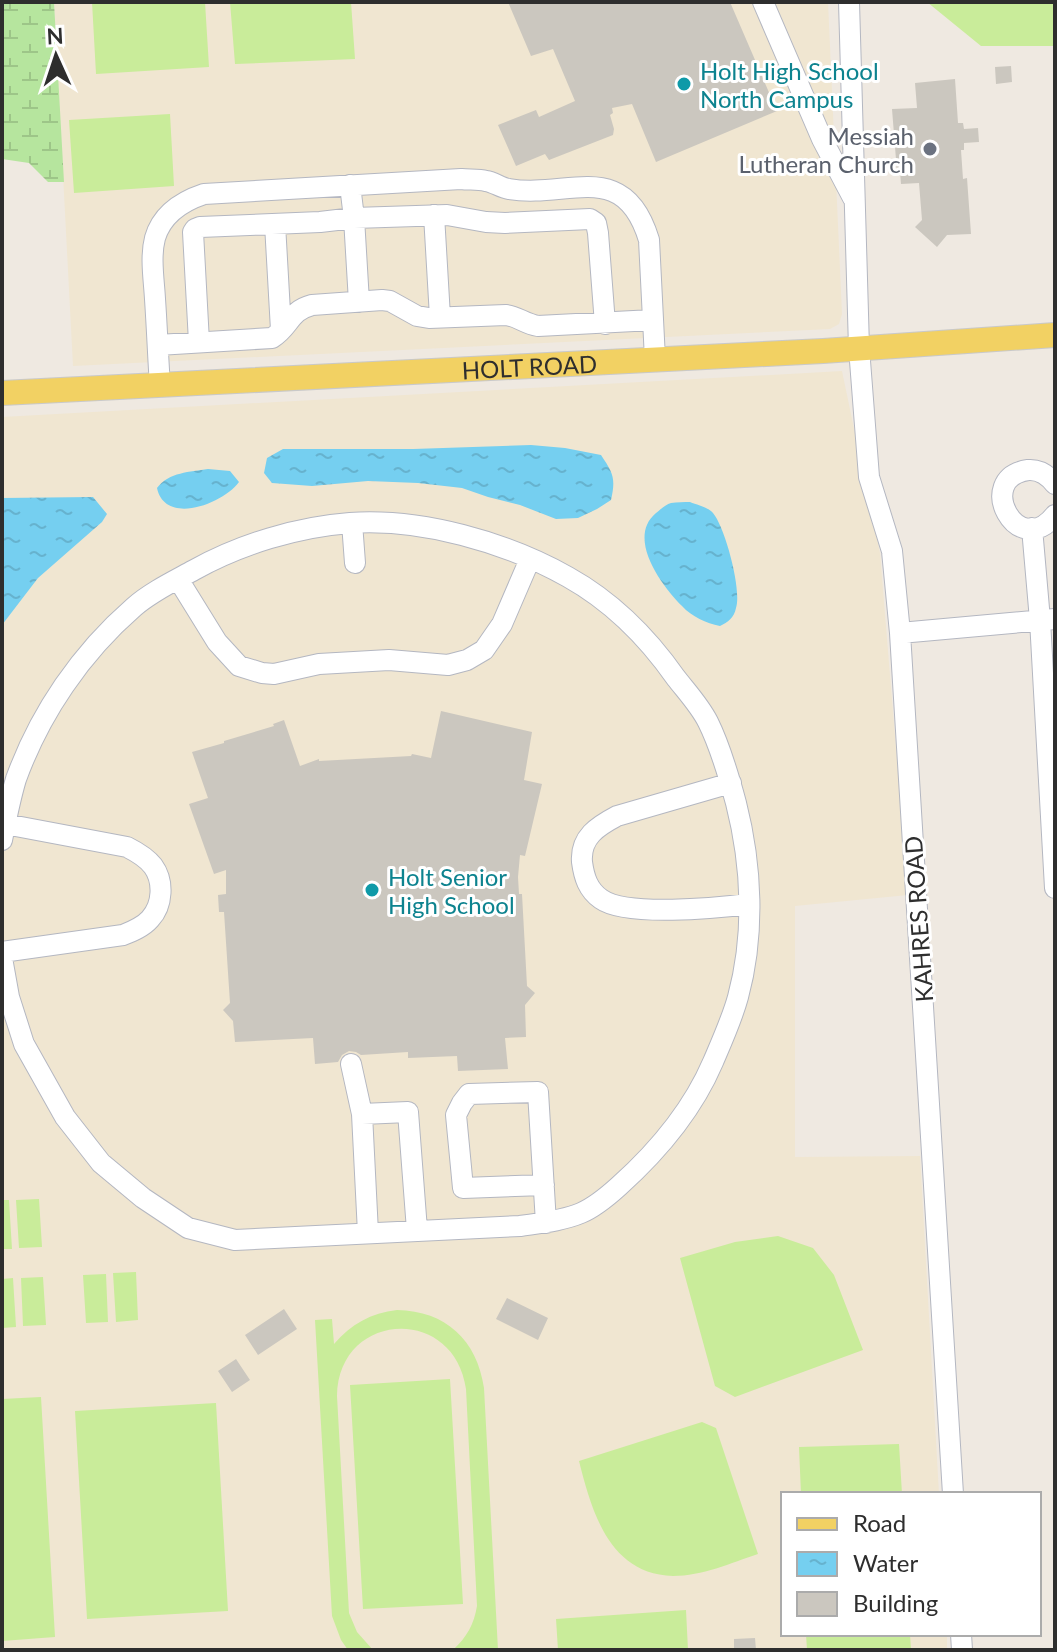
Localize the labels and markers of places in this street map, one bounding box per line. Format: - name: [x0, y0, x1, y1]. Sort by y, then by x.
- place label: Holt High School North Campus: [700, 56, 879, 113]
- marker: Holt High School North Campus: [675, 75, 693, 93]
- place label: Messiah Lutheran Church: [738, 121, 914, 178]
- marker: Messiah Lutheran Church: [921, 140, 939, 158]
- place label: Holt Senior High School: [388, 862, 515, 919]
- marker: Holt Senior High School: [363, 881, 381, 899]

